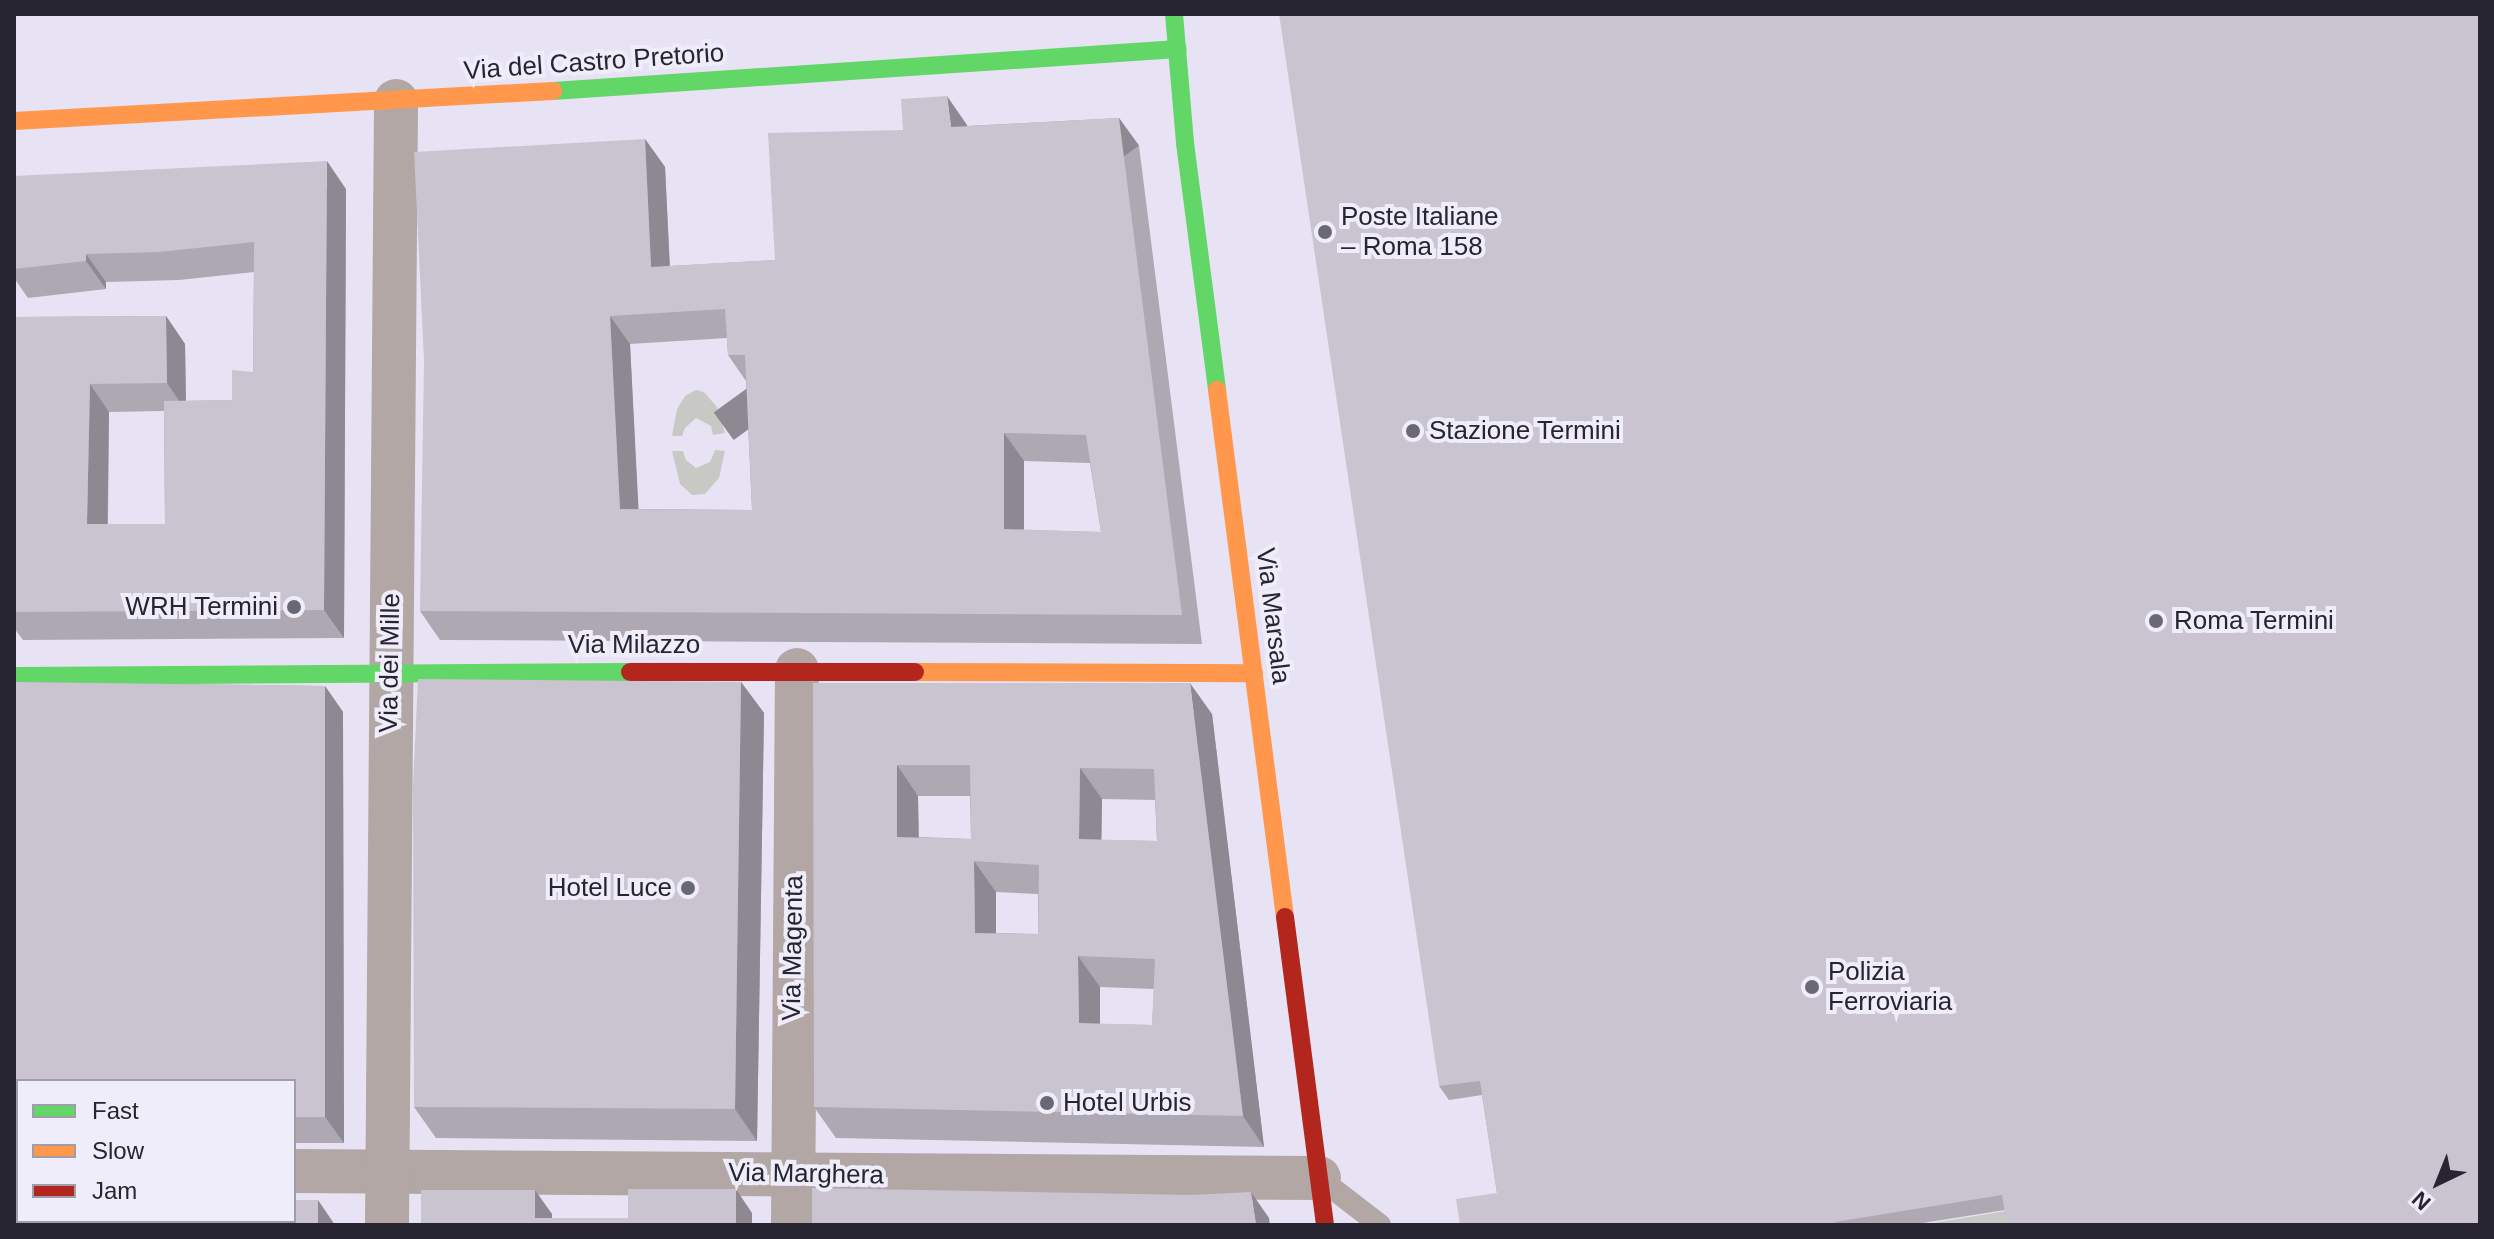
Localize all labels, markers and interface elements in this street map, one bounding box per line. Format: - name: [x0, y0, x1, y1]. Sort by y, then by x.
- street label: Via del Castro Pretorio: [463, 37, 725, 87]
- place label: Poste Italiane – Roma 158: [1341, 201, 1499, 262]
- marker: Poste Italiane – Roma 158: [1316, 223, 1334, 241]
- place label: Stazione Termini: [1429, 415, 1621, 447]
- marker: Stazione Termini: [1404, 422, 1422, 440]
- street label: Via Marsala: [1249, 546, 1297, 686]
- place label: WRH Termini: [125, 591, 278, 623]
- street label: Via dei Mille: [373, 593, 407, 733]
- marker: WRH Termini: [285, 598, 303, 616]
- place label: Roma Termini: [2174, 605, 2334, 637]
- marker: Roma Termini: [2145, 610, 2167, 632]
- street label: Via Milazzo: [568, 629, 700, 661]
- place label: Hotel Luce: [548, 872, 672, 904]
- street label: Via Magenta: [776, 875, 810, 1021]
- marker: Hotel Luce: [679, 879, 697, 897]
- place label: Polizia Ferroviaria: [1828, 956, 1952, 1018]
- marker: Polizia Ferroviaria: [1803, 978, 1821, 996]
- legend: [16, 1079, 296, 1223]
- place label: Hotel Urbis: [1063, 1087, 1192, 1119]
- marker: Hotel Urbis: [1038, 1094, 1056, 1112]
- text: Fast: [92, 1097, 139, 1124]
- text: Slow: [92, 1137, 144, 1164]
- north arrow: [2398, 1143, 2478, 1223]
- street label: Via Marghera: [728, 1157, 884, 1191]
- text: Jam: [92, 1177, 137, 1204]
- text: N: [2407, 1186, 2436, 1215]

